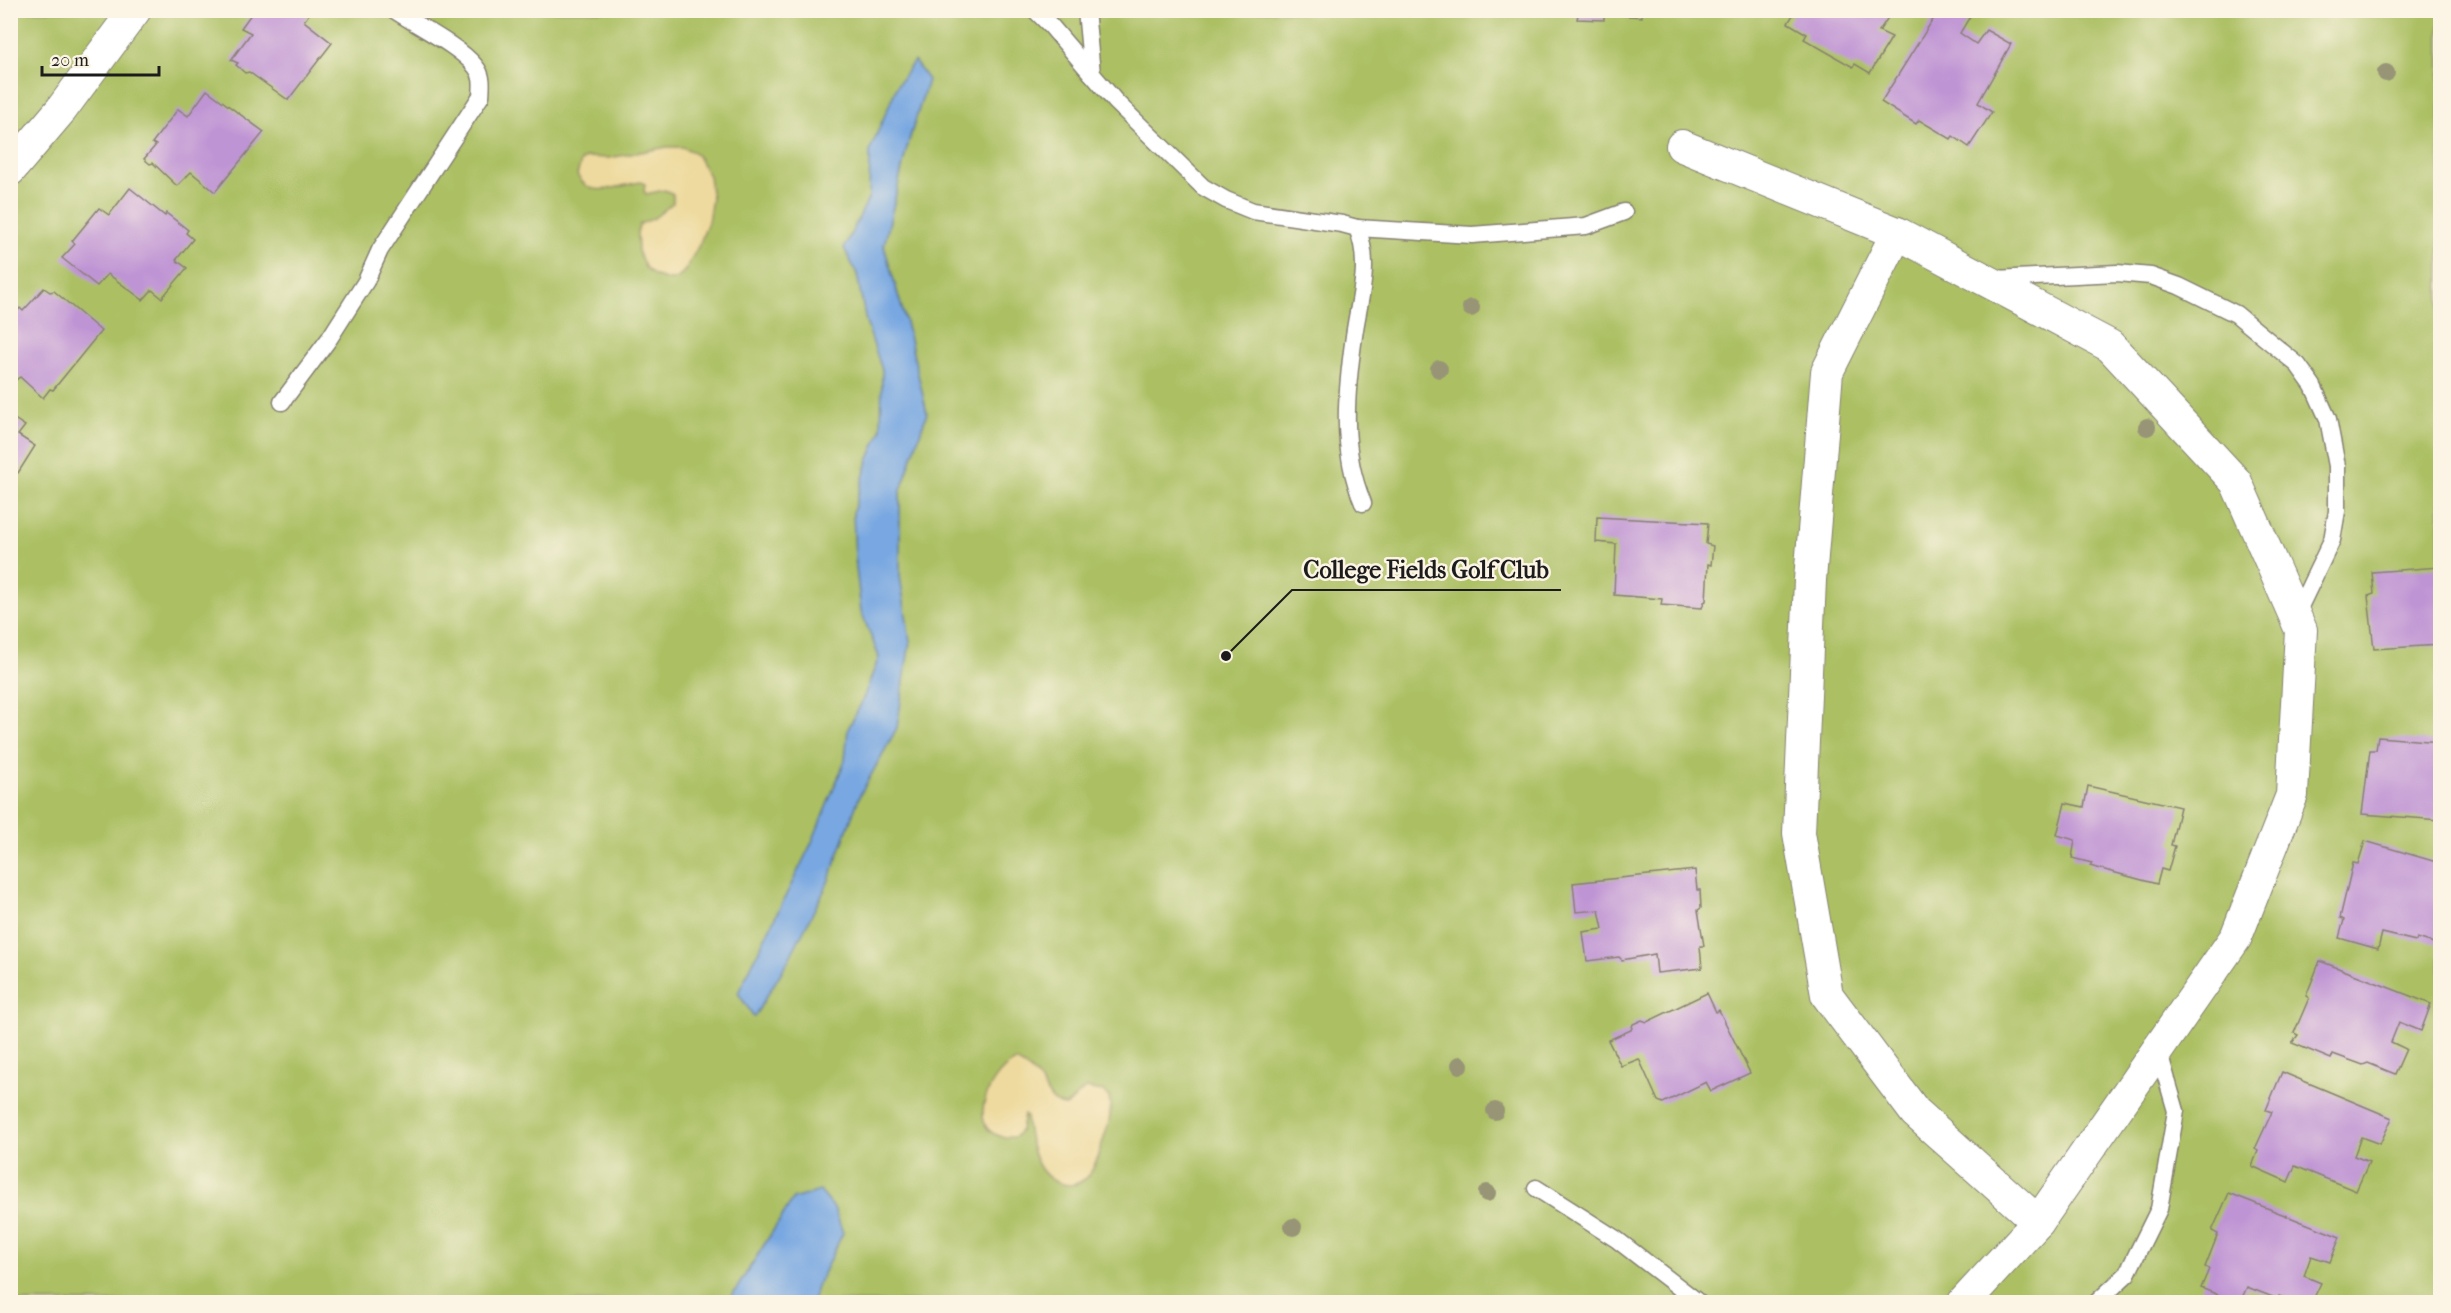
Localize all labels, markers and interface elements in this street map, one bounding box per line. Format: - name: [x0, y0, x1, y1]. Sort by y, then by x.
- scale bar: [42, 39, 159, 77]
- text: 20 m: [51, 50, 89, 71]
- callout: College Fields Golf Club: [1292, 548, 1561, 590]
- text: College Fields Golf Club: [1303, 556, 1549, 584]

